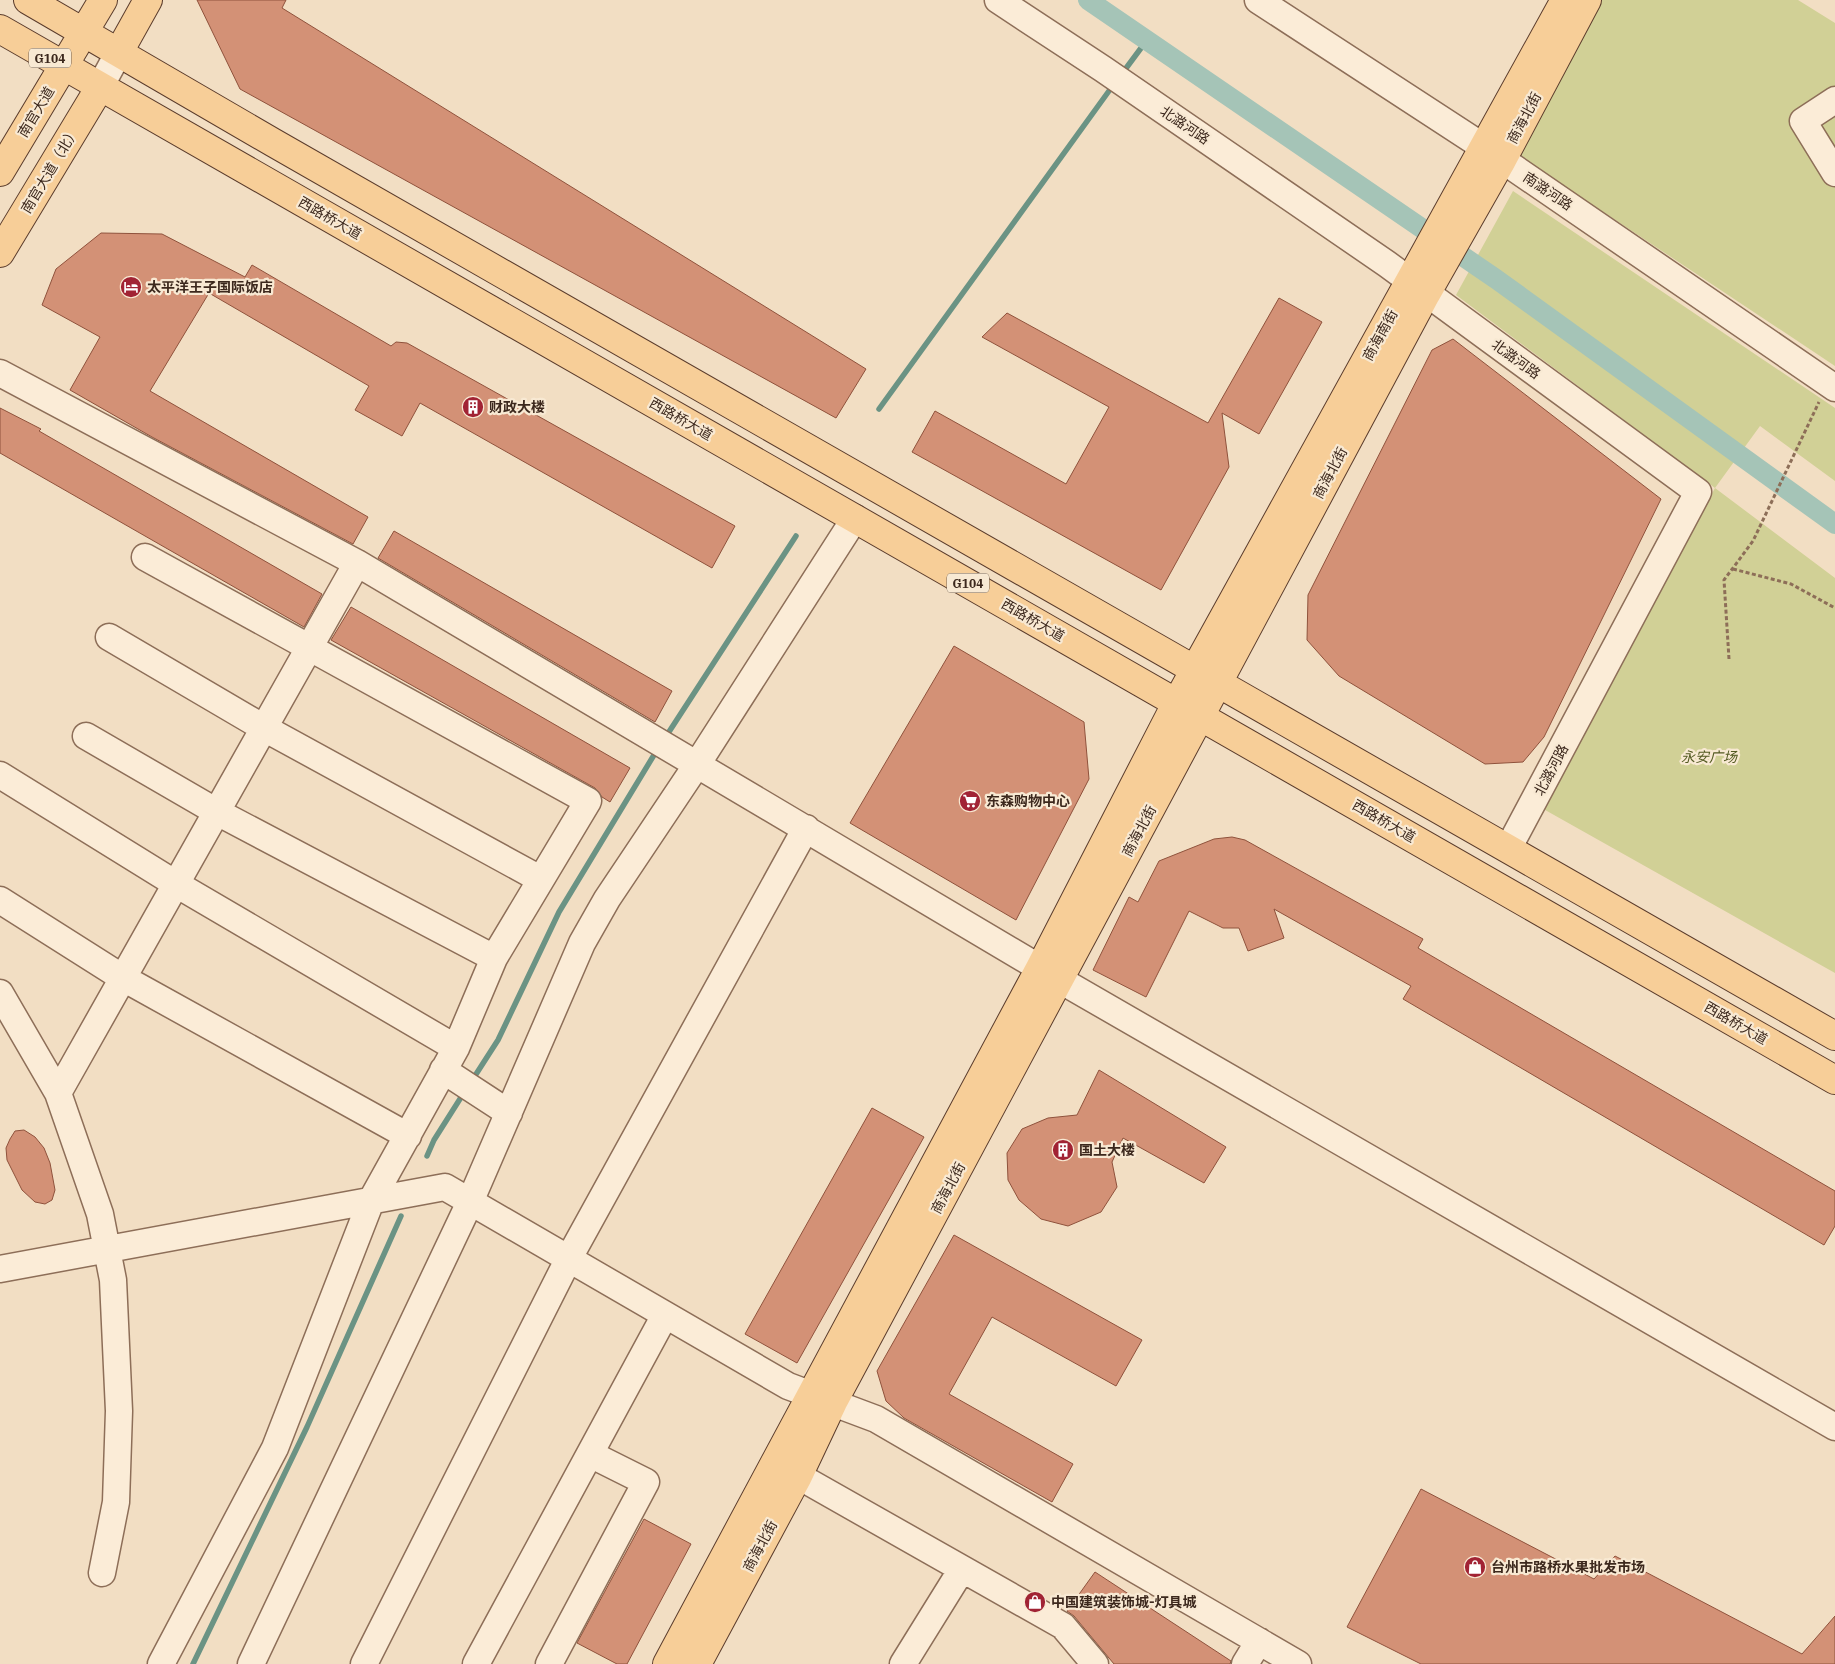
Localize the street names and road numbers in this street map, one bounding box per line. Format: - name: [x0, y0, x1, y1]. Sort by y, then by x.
- road number: G104: [29, 48, 71, 68]
- street label: 南官大道: [14, 83, 58, 141]
- street label: 商海北街: [1503, 89, 1545, 147]
- street label: 北潞河路: [1157, 102, 1213, 148]
- street label: 南官大道（北）: [17, 123, 83, 217]
- street label: 南潞河路: [1520, 168, 1576, 214]
- street label: 西路桥大道: [295, 193, 365, 243]
- street label: 商海南街: [1359, 306, 1401, 364]
- street label: 北潞河路: [1488, 335, 1544, 383]
- street label: 西路桥大道: [646, 394, 716, 444]
- street label: 商海北街: [1309, 444, 1351, 502]
- road number: G104: [947, 574, 989, 592]
- street label: 西路桥大道: [998, 595, 1068, 645]
- street label: 北潞河路: [1530, 741, 1572, 799]
- street label: 西路桥大道: [1349, 796, 1419, 846]
- street label: 商海北街: [1118, 802, 1160, 860]
- street label: 西路桥大道: [1701, 998, 1771, 1048]
- street label: 商海北街: [927, 1159, 969, 1217]
- street label: 商海北街: [739, 1517, 781, 1575]

